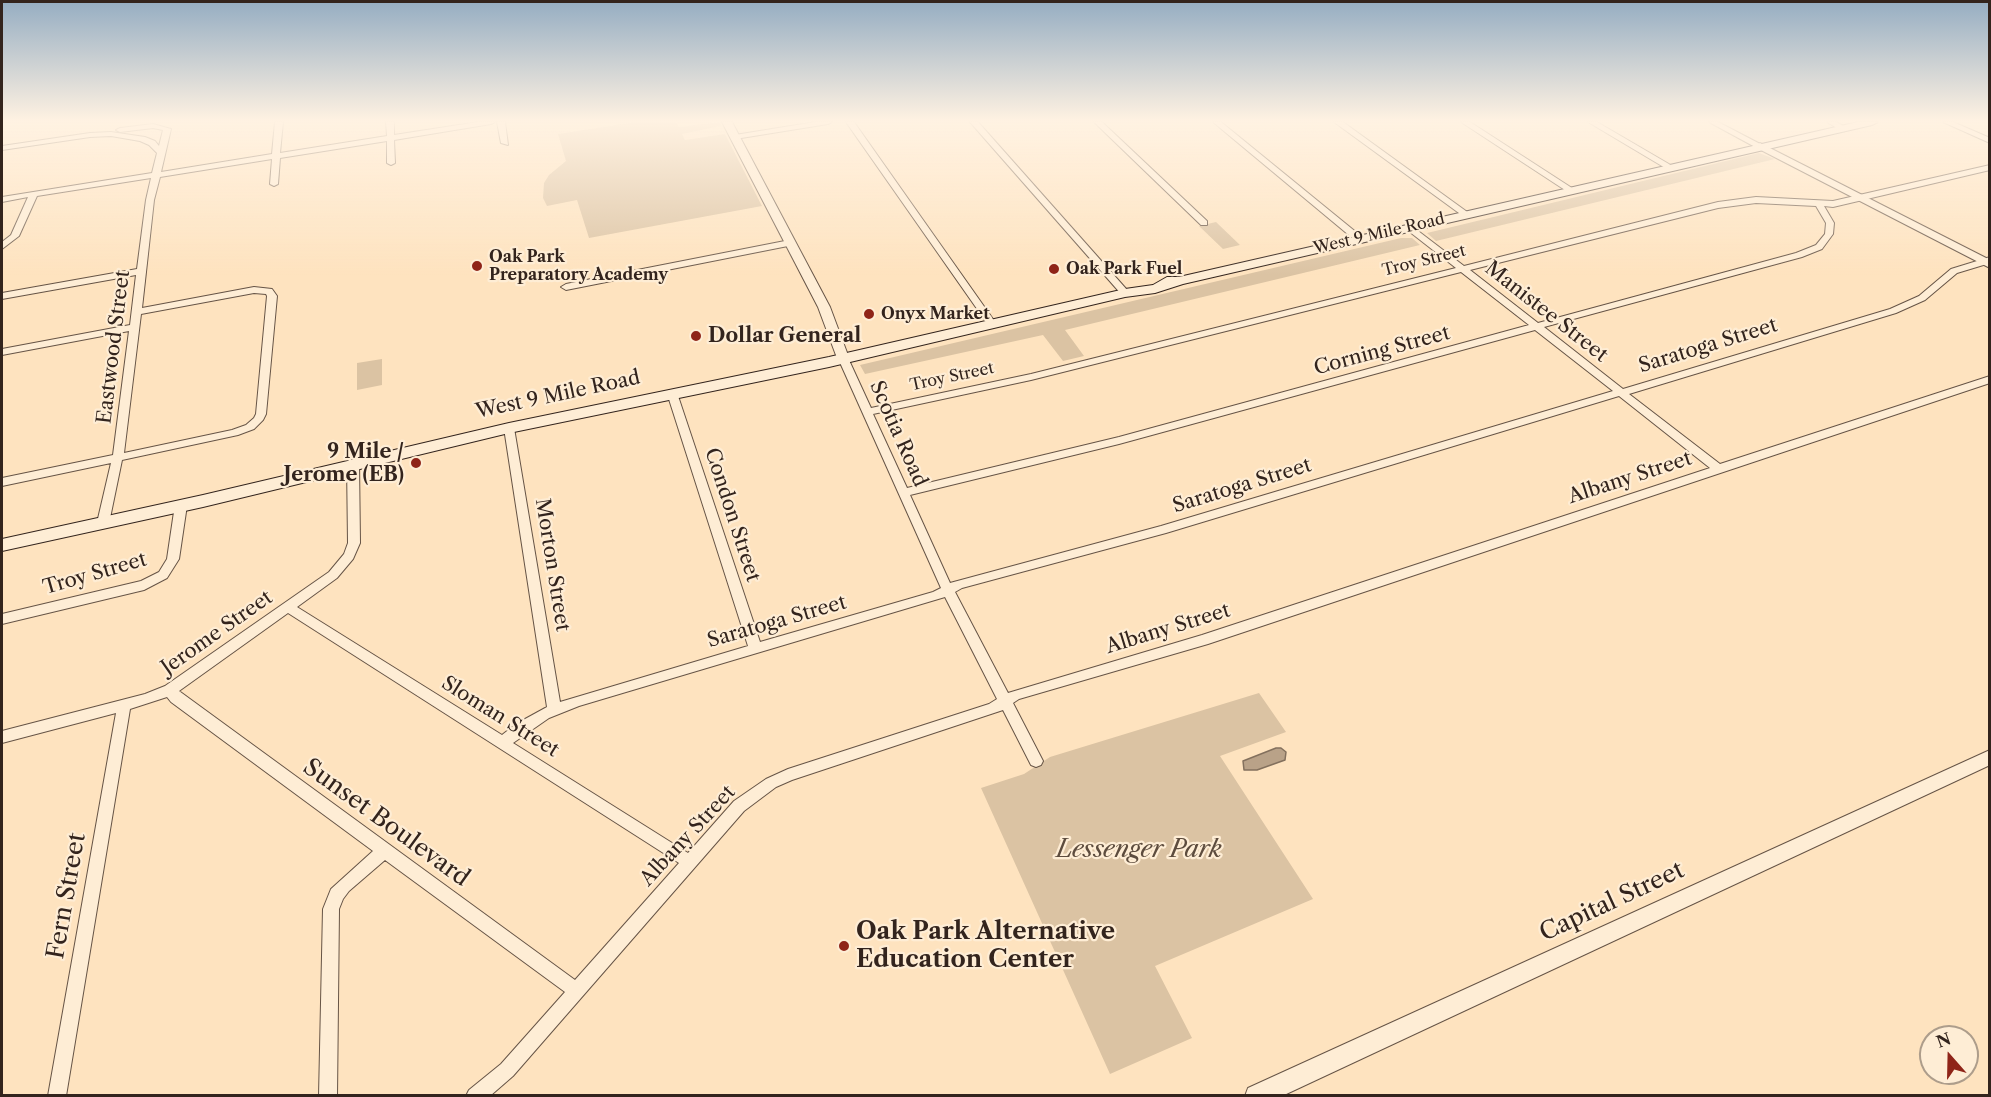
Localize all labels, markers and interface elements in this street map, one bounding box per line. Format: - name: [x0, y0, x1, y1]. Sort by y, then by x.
- street label: West 9 Mile Road: [1311, 210, 1447, 258]
- street label: Troy Street: [1380, 241, 1468, 281]
- place label: Oak Park Preparatory Academy: [489, 247, 668, 285]
- street label: Manistee Street: [1480, 257, 1612, 367]
- marker: Oak Park Preparatory Academy: [470, 259, 484, 273]
- place label: Oak Park Fuel: [1066, 259, 1182, 279]
- marker: Oak Park Fuel: [1047, 262, 1061, 276]
- street label: Eastwood Street: [93, 269, 135, 425]
- place label: Onyx Market: [881, 304, 990, 324]
- marker: Onyx Market: [862, 307, 876, 321]
- street label: Saratoga Street: [1636, 314, 1780, 378]
- street label: Corning Street: [1311, 321, 1453, 381]
- place label: Dollar General: [708, 324, 861, 348]
- marker: Dollar General: [689, 329, 703, 343]
- street label: Troy Street: [908, 359, 996, 395]
- street label: West 9 Mile Road: [474, 366, 642, 424]
- street label: Scotia Road: [864, 377, 932, 491]
- place label: 9 Mile / Jerome (EB): [284, 440, 404, 487]
- street label: Condon Street: [699, 445, 765, 585]
- street label: Albany Street: [1565, 447, 1695, 509]
- street label: Saratoga Street: [1170, 454, 1314, 518]
- marker: 9 Mile / Jerome (EB): [409, 456, 423, 470]
- street label: Morton Street: [530, 497, 574, 633]
- street label: Troy Street: [40, 548, 150, 600]
- street label: Jerome Street: [157, 586, 277, 680]
- street label: Saratoga Street: [705, 591, 849, 653]
- street label: Albany Street: [1103, 599, 1233, 659]
- street label: Sloman Street: [437, 671, 563, 763]
- street label: Sunset Boulevard: [297, 753, 475, 893]
- street label: Albany Street: [635, 781, 741, 891]
- street label: Fern Street: [42, 831, 92, 961]
- park label: Lessenger Park: [1056, 836, 1222, 864]
- street label: Capital Street: [1535, 856, 1689, 948]
- place label: Oak Park Alternative Education Center: [856, 918, 1115, 974]
- marker: Oak Park Alternative Education Center: [837, 939, 851, 953]
- north arrow: [1919, 1025, 1979, 1085]
- text: N: [1934, 1028, 1953, 1052]

